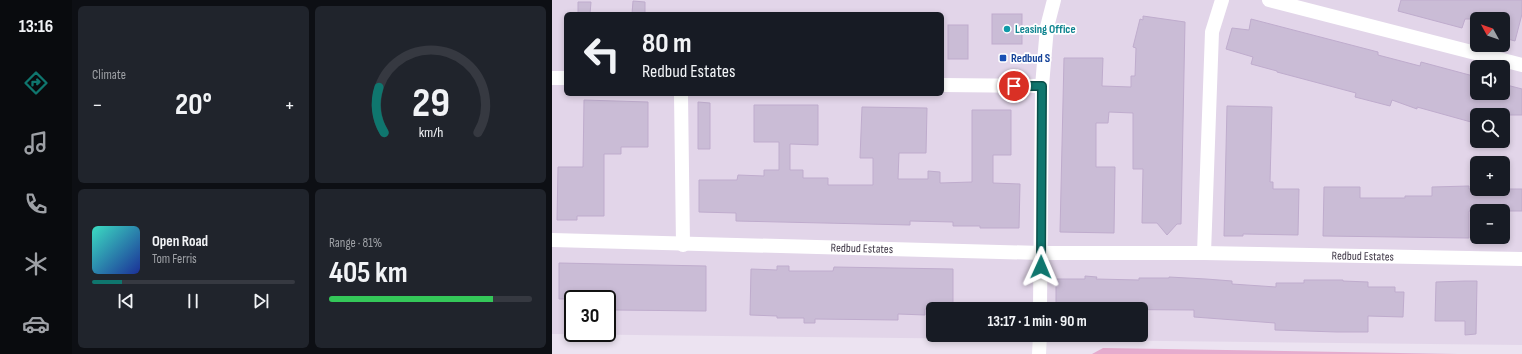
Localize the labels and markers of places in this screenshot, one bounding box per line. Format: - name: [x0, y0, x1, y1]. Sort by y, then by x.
- place label: Leasing Office: [1015, 22, 1076, 37]
- marker: Leasing Office: [1002, 24, 1012, 34]
- place label: Redbud S: [1011, 51, 1051, 66]
- marker: Redbud S: [998, 53, 1008, 63]
- pin: [997, 69, 1031, 103]

